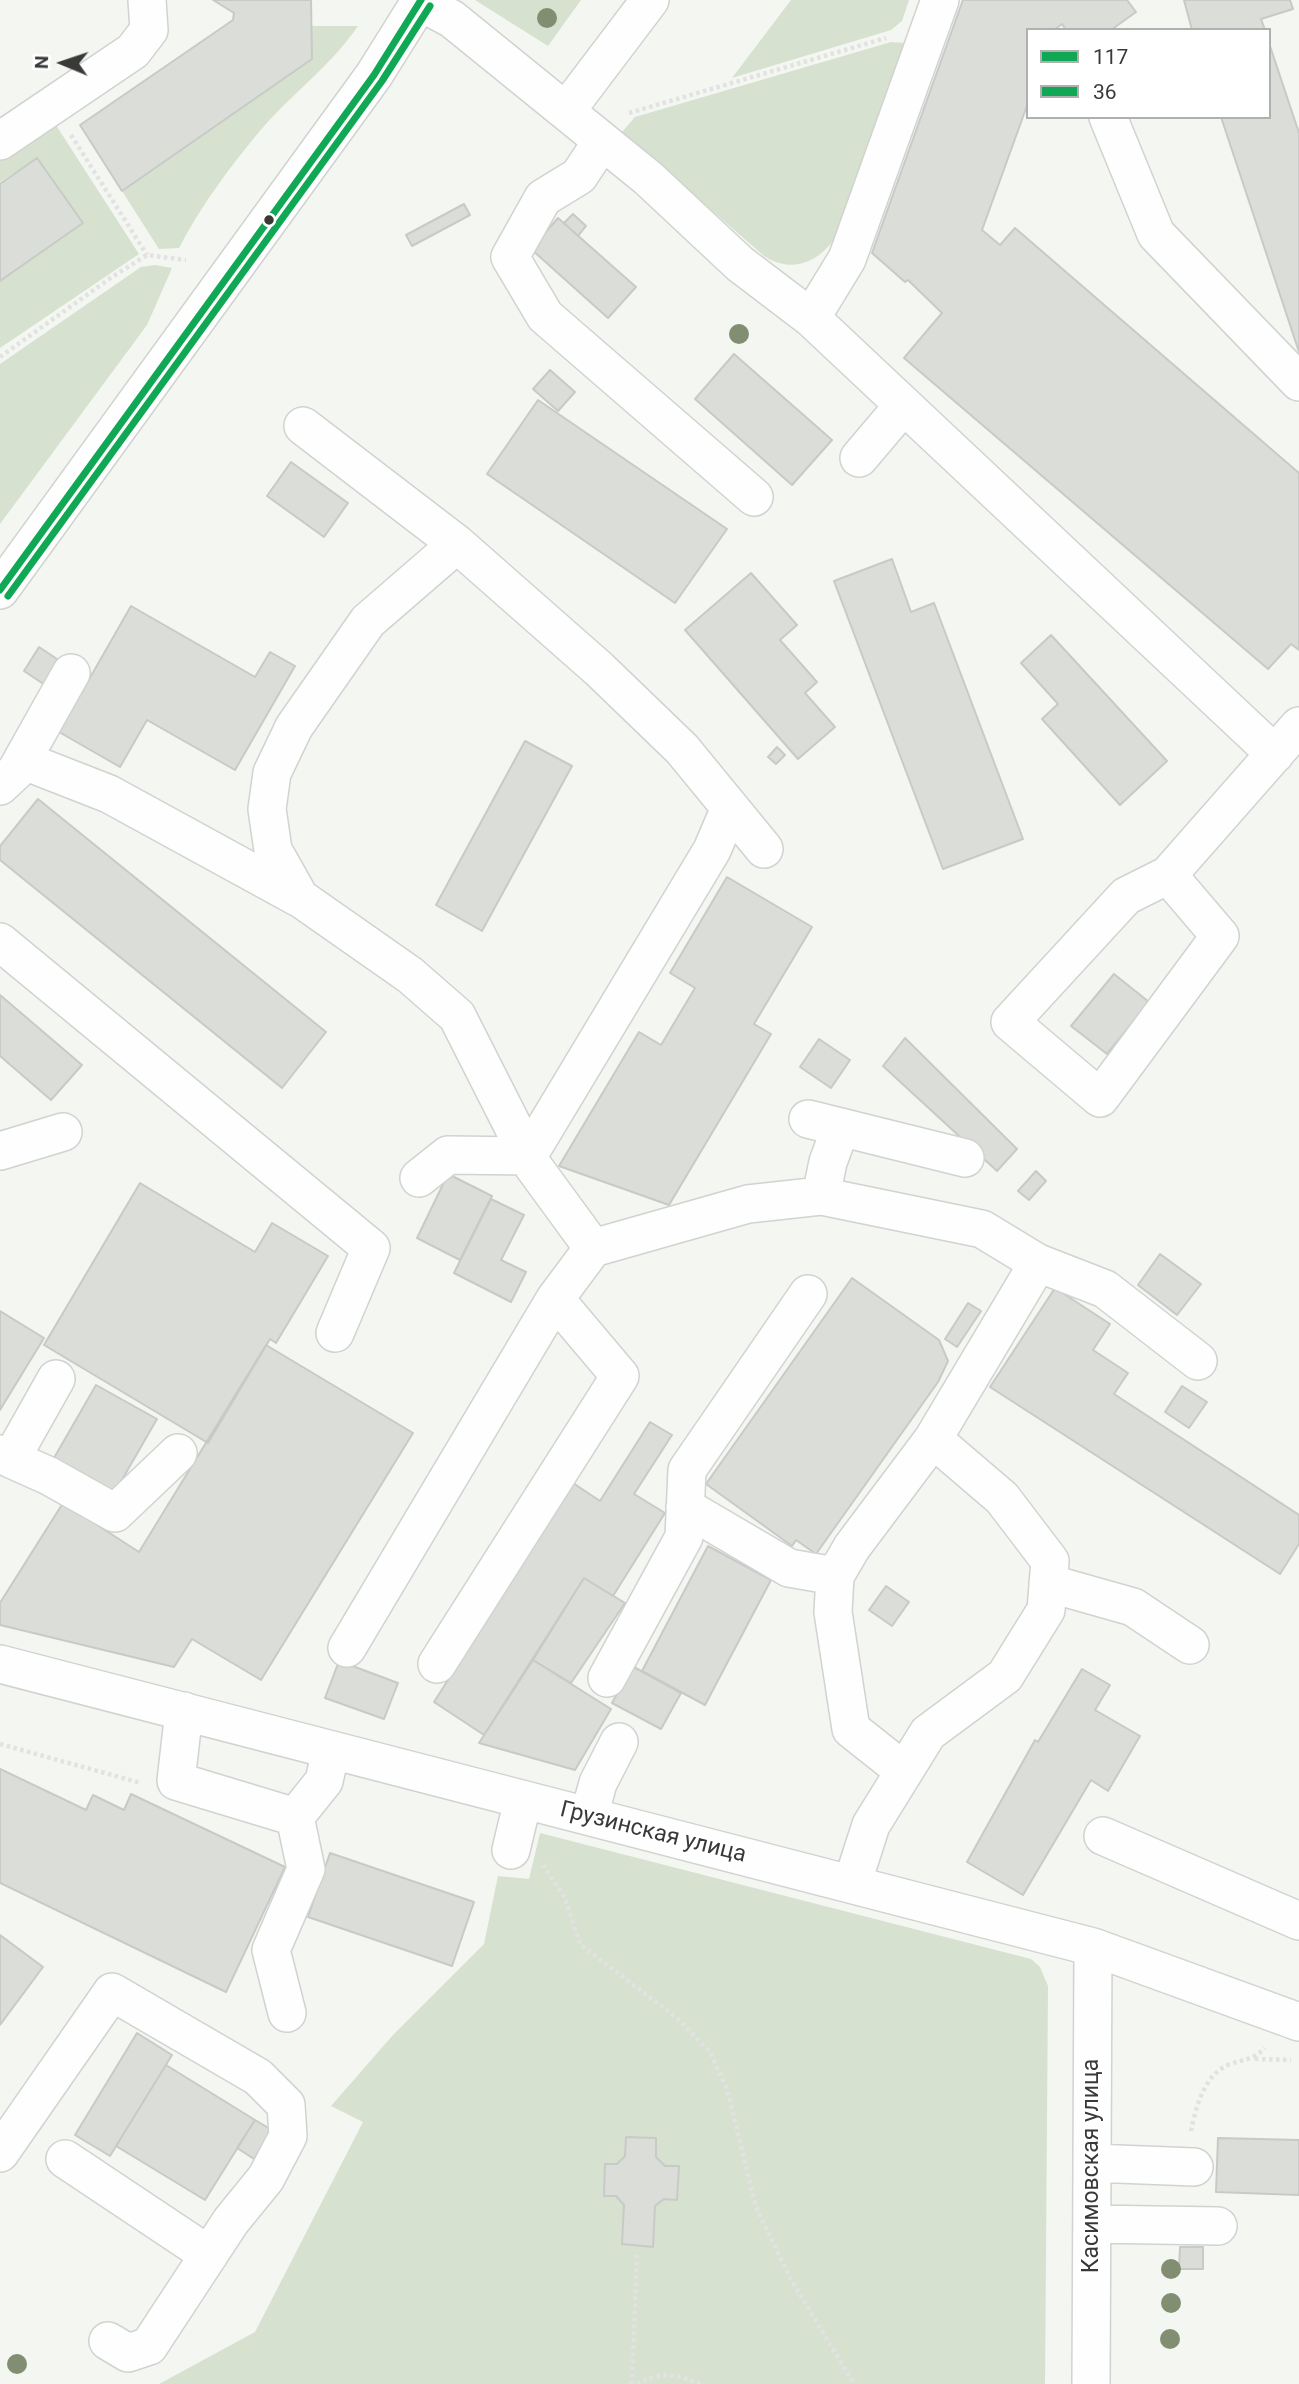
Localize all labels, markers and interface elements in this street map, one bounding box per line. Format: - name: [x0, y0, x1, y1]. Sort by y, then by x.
- north arrow: [28, 28, 98, 98]
- legend: [1026, 28, 1271, 119]
- text: 117: [1093, 45, 1128, 69]
- text: N: [30, 55, 53, 69]
- text: 36: [1093, 80, 1117, 104]
- unlabelled marker: [262, 213, 276, 227]
- street label: Грузинская улица: [557, 1797, 749, 1869]
- street label: Касимовская улица: [1078, 2059, 1106, 2273]

